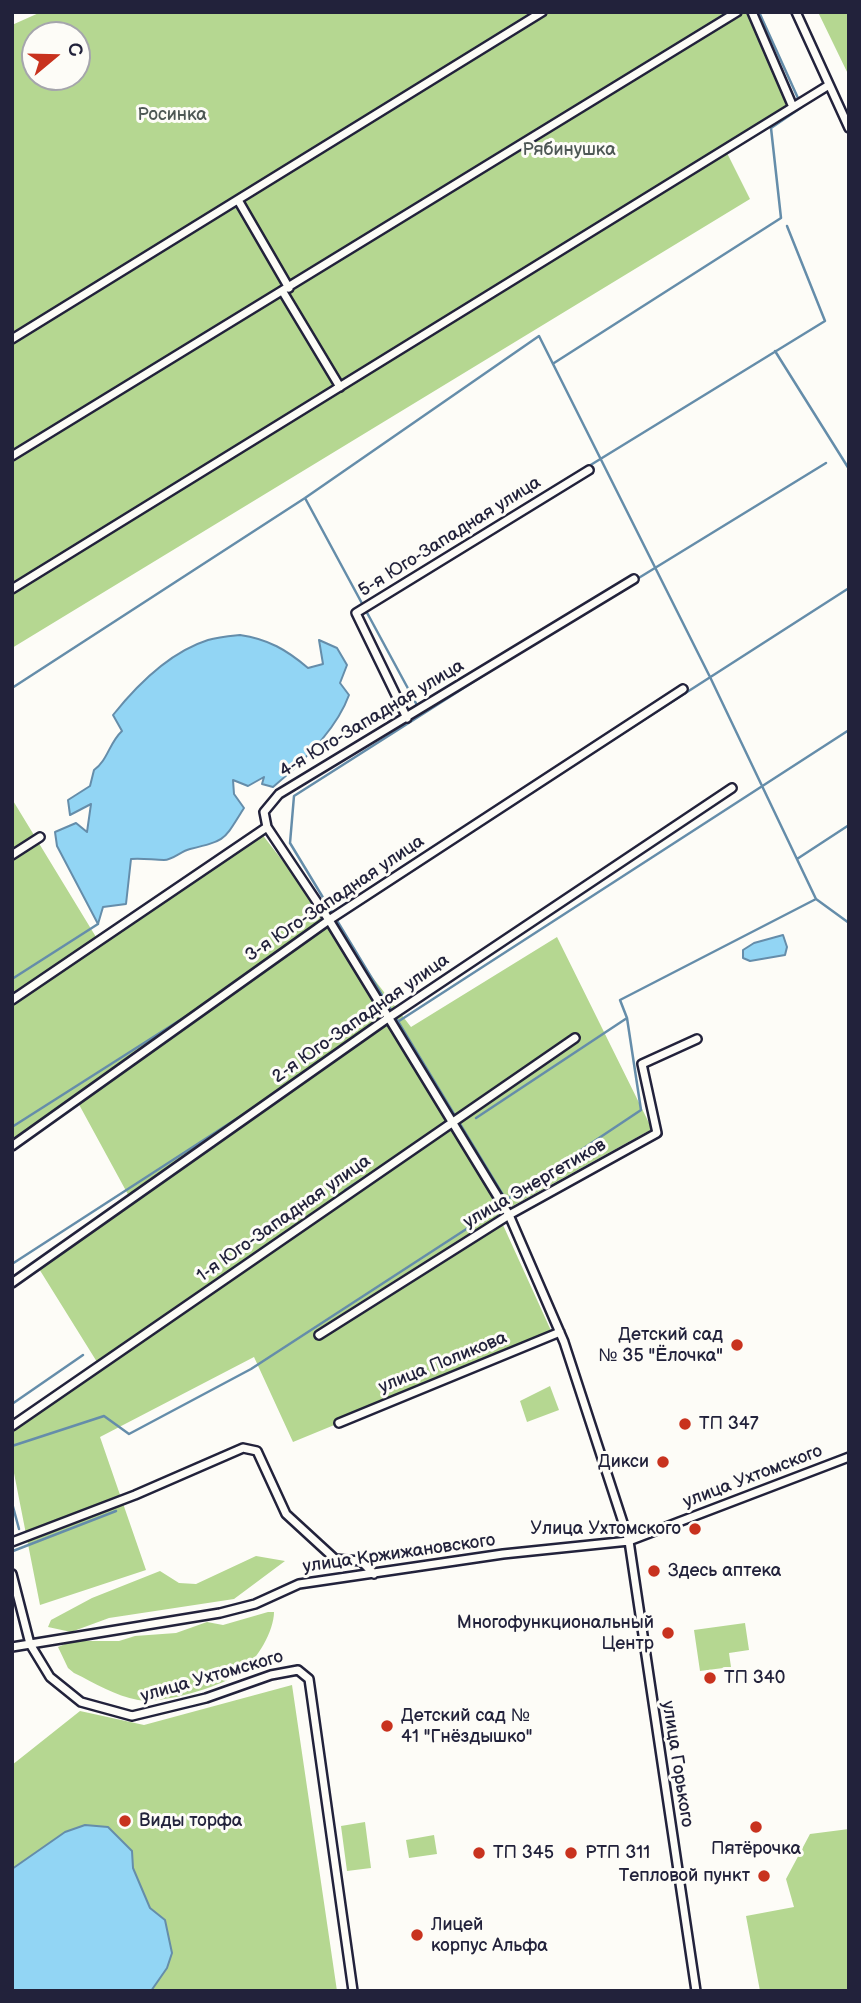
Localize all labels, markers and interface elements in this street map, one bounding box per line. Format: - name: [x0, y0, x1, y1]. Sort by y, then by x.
- north arrow: [21, 21, 91, 91]
- text: С: [61, 40, 87, 60]
- park label: Росинка: [137, 104, 207, 126]
- park label: Рябинушка: [522, 139, 616, 161]
- street label: 5-я Юго-Западная улица: [355, 472, 545, 602]
- street label: 4-я Юго-Западная улица: [276, 655, 468, 783]
- street label: 3-я Юго-Западная улица: [241, 831, 429, 967]
- street label: 2-я Юго-Западная улица: [268, 950, 454, 1088]
- street label: улица Энергетиков: [460, 1134, 610, 1234]
- street label: 1-я Юго-Западная улица: [193, 1151, 375, 1287]
- place label: Детский сад № 35 "Ёлочка": [598, 1324, 723, 1366]
- street label: улица Поликова: [376, 1327, 510, 1399]
- marker: Детский сад № 35 "Ёлочка": [729, 1337, 745, 1353]
- place label: ТП 347: [699, 1413, 759, 1435]
- marker: ТП 347: [677, 1416, 693, 1432]
- street label: улица Ухтомского: [680, 1441, 826, 1513]
- place label: Дикси: [598, 1451, 649, 1473]
- marker: Дикси: [655, 1454, 671, 1470]
- place label: Улица Ухтомского: [530, 1518, 681, 1540]
- marker: Улица Ухтомского: [687, 1521, 703, 1537]
- street label: улица Кржижановского: [301, 1530, 497, 1578]
- place label: Здесь аптека: [668, 1560, 781, 1582]
- marker: Здесь аптека: [646, 1563, 662, 1579]
- place label: Многофункциональный Центр: [457, 1612, 654, 1654]
- marker: Многофункциональный Центр: [660, 1625, 676, 1641]
- street label: улица Ухтомского: [138, 1646, 286, 1708]
- place label: ТП 340: [724, 1667, 785, 1689]
- marker: ТП 340: [702, 1670, 718, 1686]
- street label: улица Горького: [656, 1699, 698, 1829]
- place label: Детский сад № 41 "Гнёздышко": [401, 1705, 532, 1748]
- marker: Детский сад № 41 "Гнёздышко": [379, 1718, 395, 1734]
- place label: Виды торфа: [139, 1810, 242, 1832]
- marker: Виды торфа: [117, 1813, 133, 1829]
- marker: Пятёрочка: [748, 1819, 764, 1835]
- place label: Пятёрочка: [711, 1838, 801, 1860]
- place label: ТП 345: [493, 1842, 554, 1864]
- place label: РТП 311: [585, 1842, 650, 1864]
- marker: ТП 345: [471, 1845, 487, 1861]
- marker: РТП 311: [563, 1845, 579, 1861]
- place label: Тепловой пункт: [619, 1865, 750, 1887]
- marker: Тепловой пункт: [756, 1868, 772, 1884]
- place label: Лицей корпус Альфа: [431, 1914, 548, 1956]
- marker: Лицей корпус Альфа: [409, 1927, 425, 1943]

